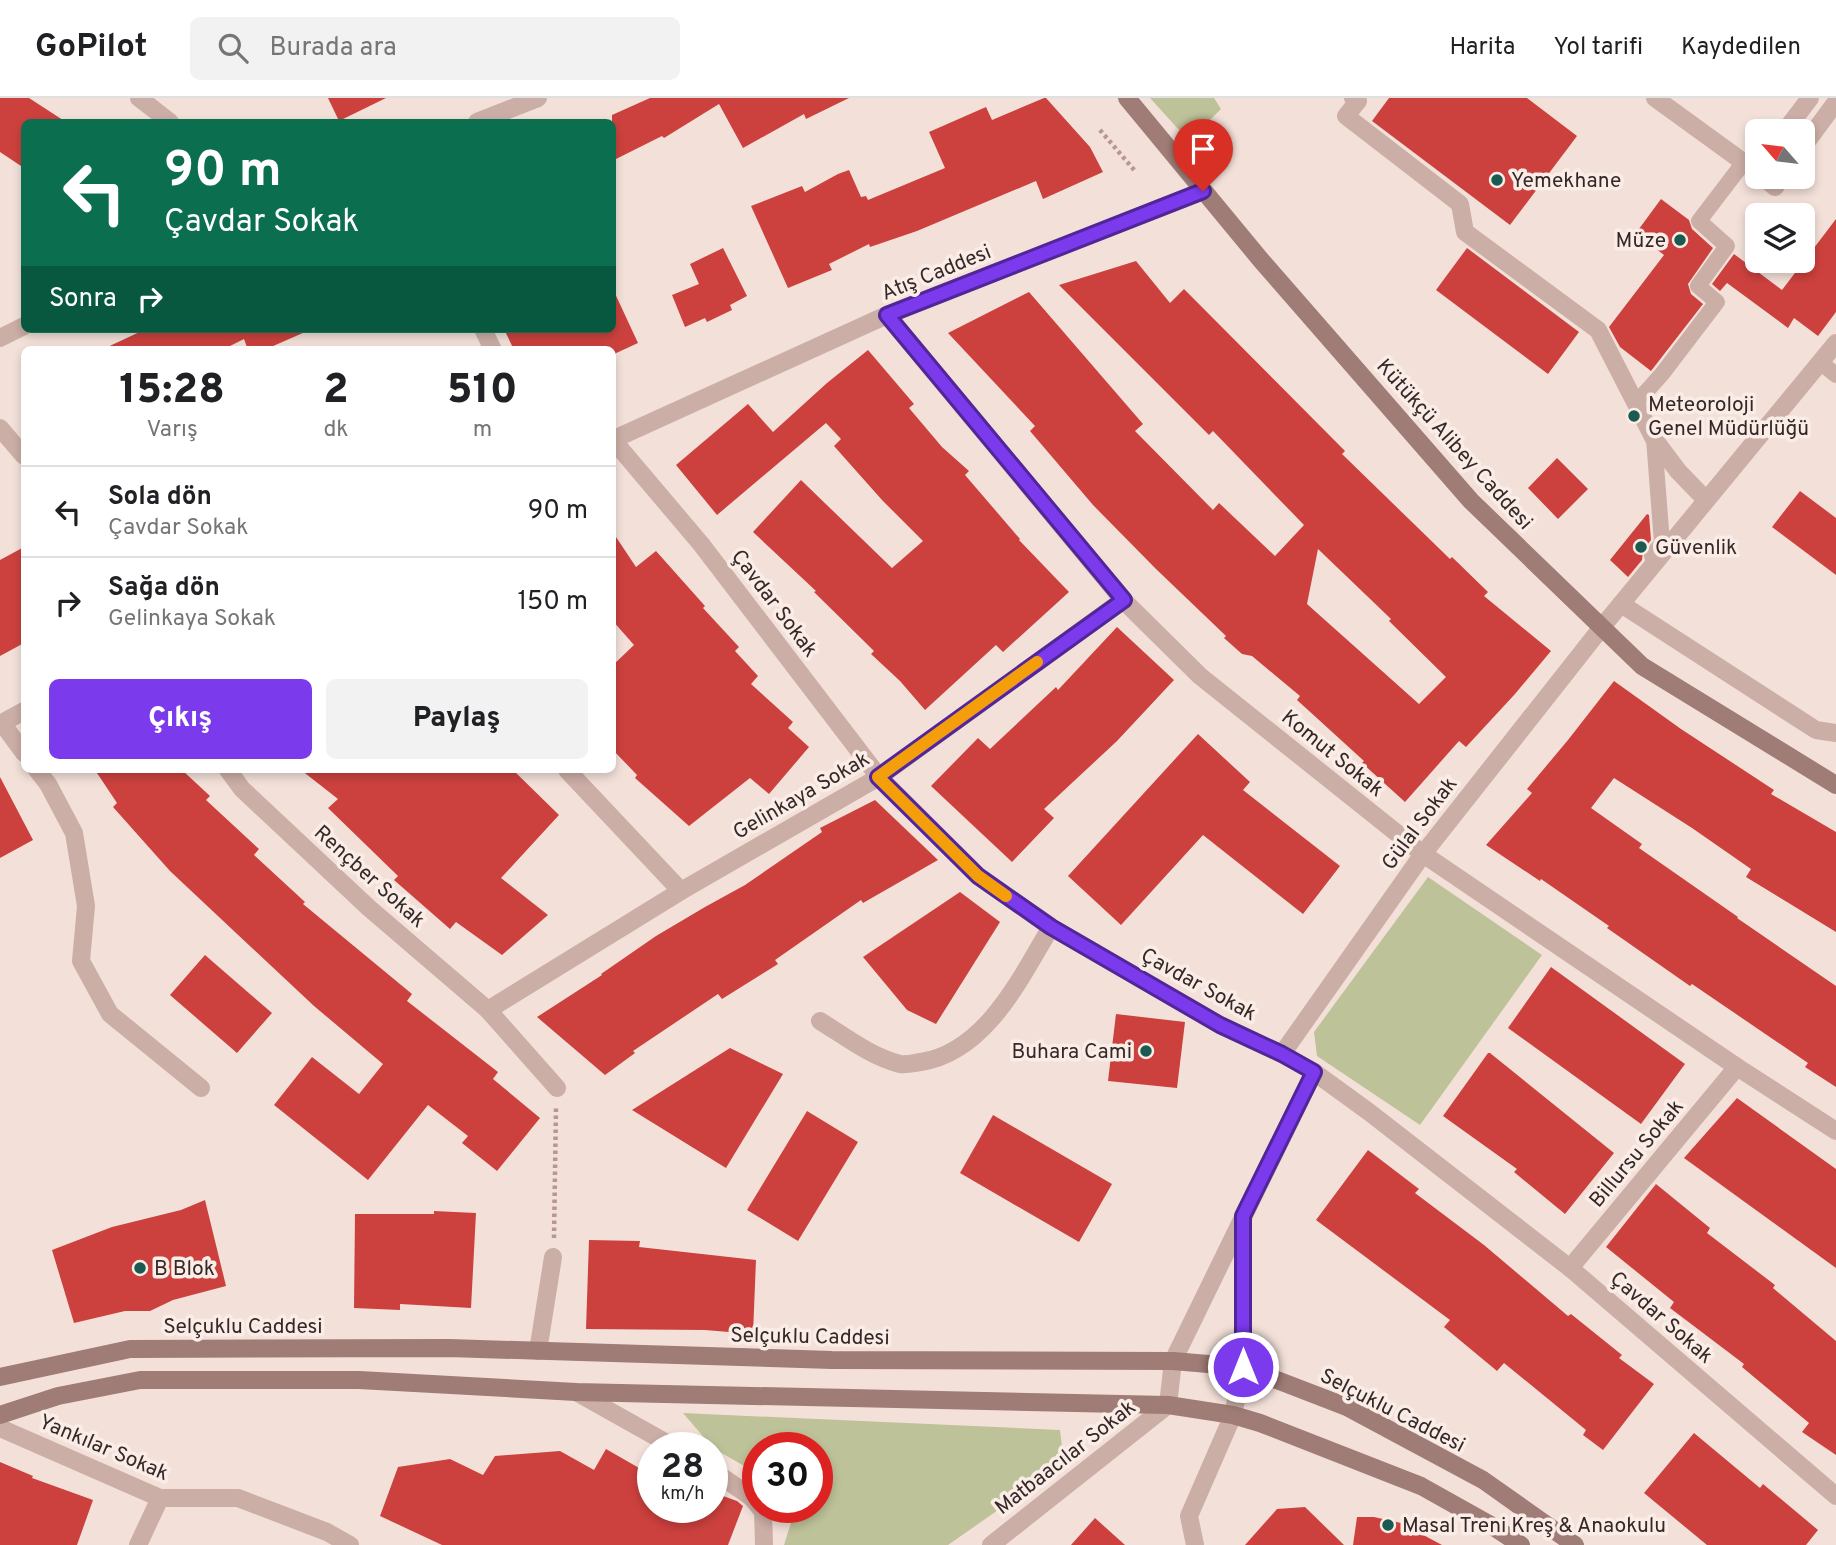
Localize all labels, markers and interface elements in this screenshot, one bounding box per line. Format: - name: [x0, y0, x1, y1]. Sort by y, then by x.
- search box: [190, 17, 680, 80]
- text: GoPilot: [35, 27, 148, 69]
- icon: search: [214, 29, 252, 67]
- text: Burada ara: [270, 32, 397, 65]
- text: Harita: [1450, 33, 1515, 63]
- text: Yol tarifi: [1553, 33, 1643, 63]
- text: Kaydedilen: [1681, 33, 1801, 63]
- pin: [1173, 119, 1233, 191]
- north arrow: [1745, 119, 1815, 189]
- map controls: [1745, 119, 1815, 273]
- icon: arrive: [1184, 130, 1222, 168]
- text: 90 m: [164, 142, 282, 204]
- icon: left: [49, 147, 140, 238]
- place label: Yemekhane: [1511, 168, 1621, 195]
- marker: Yemekhane: [1489, 172, 1505, 188]
- text: Çavdar Sokak: [164, 203, 359, 243]
- button: layers: [1745, 203, 1815, 273]
- place label: Müze: [1616, 228, 1666, 255]
- marker: Müze: [1672, 232, 1688, 248]
- street label: Atış Caddesi: [878, 239, 995, 308]
- icon: right: [131, 280, 169, 318]
- text: Sonra: [49, 283, 117, 316]
- street label: Kütükçü Alibey Caddesi: [1370, 354, 1538, 536]
- text: 15:28: [119, 365, 225, 418]
- text: 2: [323, 365, 349, 418]
- text: 510: [447, 365, 518, 418]
- place label: Meteoroloji Genel Müdürlüğü: [1648, 392, 1809, 443]
- marker: Meteoroloji Genel Müdürlüğü: [1626, 408, 1642, 424]
- text: Varış: [146, 416, 198, 445]
- text: dk: [323, 416, 349, 445]
- text: m: [473, 416, 492, 445]
- text: Sola dön: [108, 481, 212, 514]
- icon: left: [49, 493, 87, 531]
- text: 90 m: [528, 495, 588, 528]
- text: Çavdar Sokak: [108, 514, 248, 543]
- place label: Güvenlik: [1655, 535, 1737, 562]
- marker: Güvenlik: [1633, 539, 1649, 555]
- street label: Çavdar Sokak: [724, 545, 823, 663]
- text: Sağa dön: [108, 572, 220, 605]
- icon: right: [49, 584, 87, 622]
- text: 150 m: [517, 586, 588, 619]
- text: Gelinkaya Sokak: [108, 605, 276, 634]
- button: Çıkış: [49, 679, 312, 759]
- button: Paylaş: [326, 679, 588, 759]
- street label: Komut Sokak: [1275, 705, 1389, 804]
- street label: Gelinkaya Sokak: [729, 746, 875, 846]
- street label: Gülal Sokak: [1376, 772, 1464, 876]
- street label: Rençber Sokak: [308, 820, 430, 934]
- street label: Çavdar Sokak: [1136, 942, 1261, 1028]
- place label: Buhara Cami: [1011, 1039, 1132, 1066]
- marker: Buhara Cami: [1138, 1043, 1154, 1059]
- street label: Billursu Sokak: [1584, 1094, 1690, 1214]
- place label: B Blok: [154, 1256, 215, 1283]
- marker: B Blok: [132, 1260, 148, 1276]
- street label: Çavdar Sokak: [1604, 1266, 1718, 1370]
- street label: Selçuklu Caddesi: [163, 1314, 323, 1341]
- street label: Selçuklu Caddesi: [730, 1323, 890, 1352]
- position arrow: [1206, 1330, 1280, 1404]
- street label: Selçuklu Caddesi: [1315, 1363, 1469, 1460]
- street label: Matbaacılar Sokak: [990, 1395, 1142, 1522]
- street label: Yankılar Sokak: [34, 1409, 172, 1488]
- speed limit sign: 30: [742, 1432, 833, 1523]
- text: 28: [661, 1446, 704, 1490]
- text: km/h: [661, 1483, 704, 1506]
- place label: Masal Treni Kreş & Anaokulu: [1402, 1513, 1666, 1540]
- marker: Masal Treni Kreş & Anaokulu: [1380, 1517, 1396, 1533]

